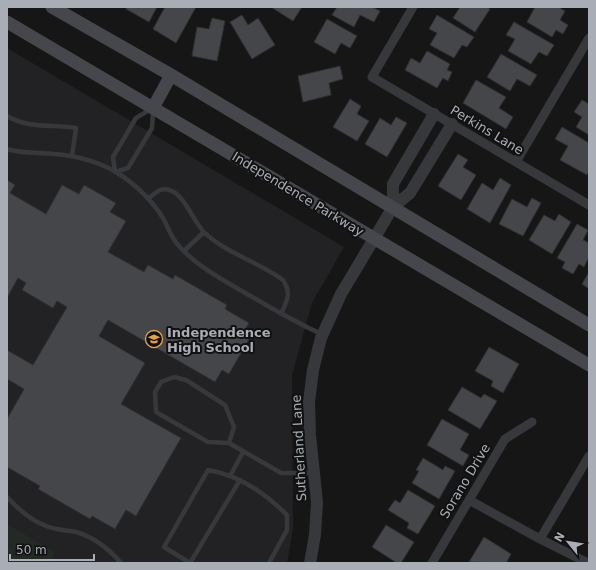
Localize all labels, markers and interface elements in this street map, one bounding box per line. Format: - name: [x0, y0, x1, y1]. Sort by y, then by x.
- street label: Perkins Lane: [448, 102, 526, 158]
- street label: Independence Parkway: [229, 149, 367, 239]
- place label: Independence High School: [167, 325, 271, 355]
- school or university icon: Independence High School: [144, 329, 164, 349]
- street label: Sutherland Lane: [289, 394, 309, 502]
- street label: Sorano Drive: [437, 441, 493, 521]
- north arrow: [548, 522, 588, 562]
- text: N: [552, 530, 568, 544]
- scale bar: [10, 536, 94, 562]
- text: 50 m: [16, 543, 47, 557]

